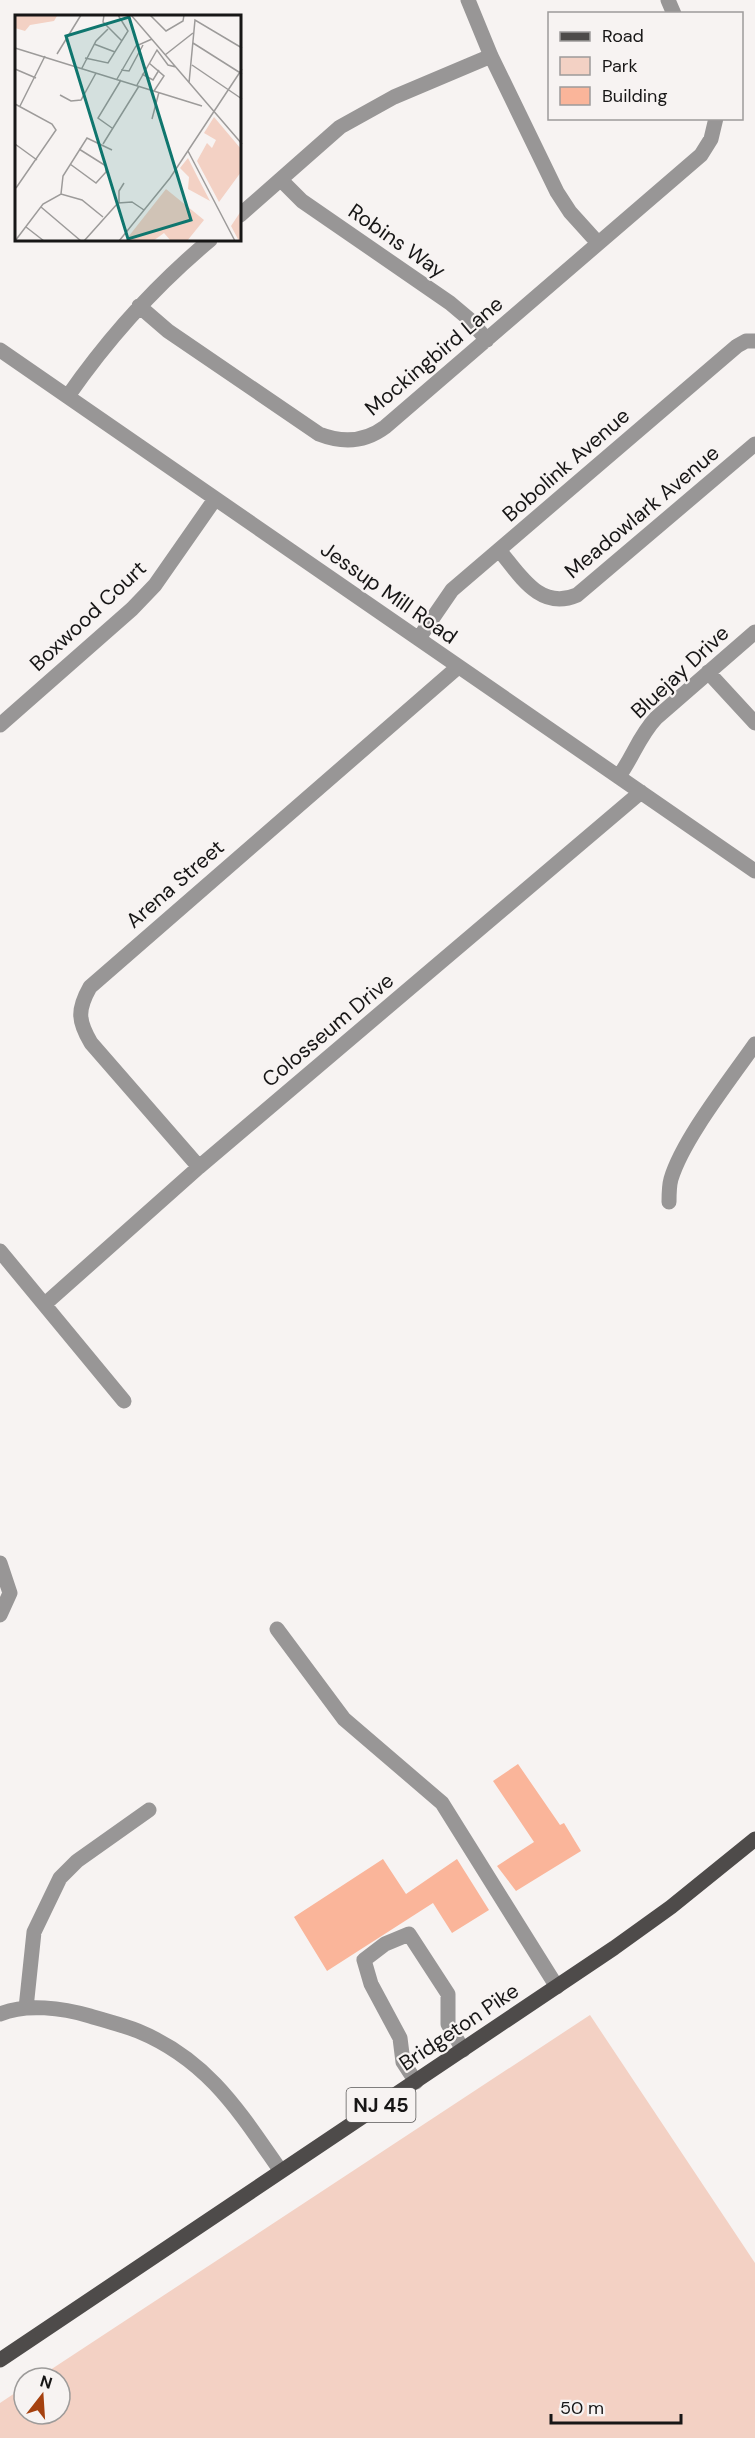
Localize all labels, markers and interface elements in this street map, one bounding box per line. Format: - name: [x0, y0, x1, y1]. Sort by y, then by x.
- legend: [548, 12, 743, 120]
- inset map: [15, 15, 242, 242]
- text: Road: [602, 24, 644, 48]
- text: Park: [602, 54, 638, 78]
- text: Building: [602, 84, 667, 108]
- street label: Robins Way: [343, 197, 451, 285]
- street label: Mockingbird Lane: [359, 290, 509, 422]
- street label: Bobolink Avenue: [496, 402, 636, 528]
- street label: Meadowlark Avenue: [559, 439, 725, 585]
- street label: Jessup Mill Road: [315, 535, 463, 651]
- street label: Boxwood Court: [24, 555, 152, 677]
- street label: Bluejay Drive: [625, 619, 735, 725]
- street label: Arena Street: [120, 833, 230, 935]
- street label: Colosseum Drive: [256, 967, 400, 1093]
- street label: Bridgeton Pike: [394, 1977, 524, 2077]
- road number: NJ 45: [346, 2088, 416, 2122]
- north arrow: [12, 2366, 72, 2426]
- text: N: [38, 2370, 55, 2394]
- scale bar: [551, 2387, 682, 2425]
- text: 50 m: [560, 2396, 604, 2420]

